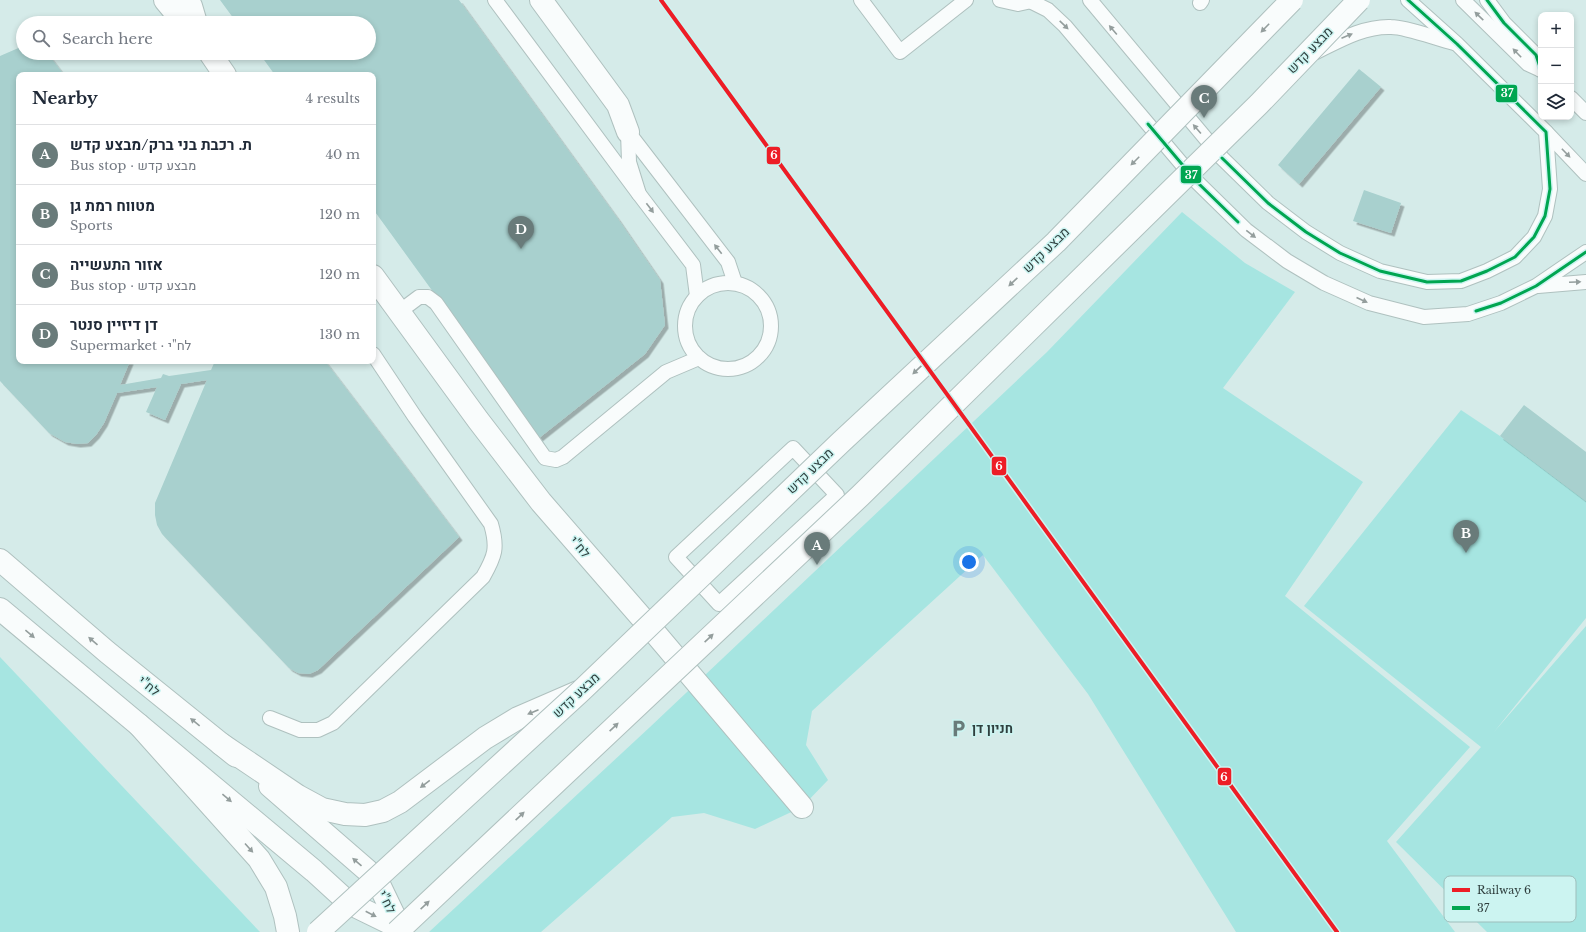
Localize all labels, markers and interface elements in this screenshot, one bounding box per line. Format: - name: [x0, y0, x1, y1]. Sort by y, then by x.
- one-way arrow: [1475, 12, 1484, 21]
- map controls: [1538, 12, 1574, 120]
- button: +: [1538, 12, 1574, 48]
- search box: [16, 16, 376, 60]
- one-way arrow: [1059, 20, 1069, 29]
- one-way arrow: [1260, 23, 1270, 33]
- street label: מבצע קדש: [1284, 23, 1336, 77]
- one-way arrow: [1109, 24, 1118, 35]
- icon: search: [30, 27, 52, 49]
- text: Search here: [62, 29, 153, 48]
- one-way arrow: [1341, 33, 1353, 40]
- one-way arrow: [1512, 48, 1522, 58]
- button: −: [1538, 48, 1574, 84]
- line badge: 37: [1495, 84, 1518, 103]
- button: layers: [1538, 84, 1574, 120]
- pin: C: [1191, 85, 1217, 118]
- text: 37: [1501, 86, 1514, 100]
- text: Nearby: [32, 88, 98, 109]
- text: 4 results: [306, 90, 360, 107]
- one-way arrow: [1193, 124, 1202, 134]
- text: ת. רכבת בני ברק/מבצע קדש: [70, 135, 252, 154]
- text: A: [40, 146, 50, 163]
- text: 40 m: [325, 146, 360, 163]
- line badge: 6: [766, 146, 781, 165]
- text: 6: [770, 148, 778, 162]
- one-way arrow: [1561, 148, 1571, 158]
- one-way arrow: [1130, 156, 1140, 166]
- text: Bus stop · מבצע קדש: [70, 157, 196, 174]
- line badge: 37: [1180, 165, 1202, 184]
- text: 37: [1185, 168, 1198, 182]
- text: מטווח רמת גן: [70, 196, 155, 215]
- one-way arrow: [645, 203, 654, 214]
- text: B: [40, 206, 50, 223]
- text: 120 m: [319, 206, 360, 223]
- pin: D: [508, 216, 534, 249]
- text: Sports: [70, 217, 113, 234]
- street label: מבצע קדש: [1019, 224, 1073, 276]
- one-way arrow: [1246, 229, 1257, 238]
- one-way arrow: [713, 243, 722, 254]
- text: אזור התעשייה: [70, 255, 163, 274]
- text: C: [40, 266, 50, 283]
- text: 120 m: [319, 266, 360, 283]
- text: Bus stop · מבצע קדש: [70, 277, 196, 294]
- one-way arrow: [1008, 277, 1017, 286]
- one-way arrow: [1569, 279, 1581, 286]
- one-way arrow: [1356, 297, 1368, 303]
- text: דן דיזיין סנטר: [70, 315, 158, 334]
- text: D: [39, 326, 51, 343]
- text: 130 m: [319, 326, 360, 343]
- text: Supermarket · לח"י: [70, 337, 191, 354]
- one-way arrow: [912, 366, 922, 375]
- street label: מבצע קדש: [783, 445, 837, 497]
- line badge: 6: [991, 456, 1007, 476]
- text: 6: [995, 459, 1003, 473]
- pin: B: [1453, 520, 1479, 553]
- pin: A: [804, 532, 830, 565]
- street label: לח"י: [566, 533, 594, 562]
- your location: [959, 552, 979, 572]
- one-way arrow: [25, 630, 35, 639]
- one-way arrow: [704, 633, 714, 643]
- one-way arrow: [88, 636, 99, 645]
- street label: מבצע קדש: [549, 669, 603, 721]
- street label: לח"י: [135, 672, 164, 700]
- one-way arrow: [527, 709, 538, 715]
- one-way arrow: [189, 718, 200, 727]
- parking icon: חניון דן: [949, 718, 969, 738]
- place label: חניון דן: [972, 720, 1013, 737]
- one-way arrow: [610, 723, 619, 732]
- line badge: 6: [1217, 767, 1232, 786]
- text: 6: [1220, 770, 1228, 784]
- one-way arrow: [419, 779, 430, 788]
- one-way arrow: [221, 794, 232, 803]
- one-way arrow: [515, 811, 525, 821]
- one-way arrow: [244, 843, 253, 853]
- one-way arrow: [351, 857, 362, 866]
- legend: [1444, 876, 1576, 922]
- text: Railway 6: [1477, 883, 1531, 897]
- street label: לח"י: [374, 888, 400, 916]
- one-way arrow: [420, 900, 430, 910]
- text: 37: [1477, 901, 1490, 915]
- one-way arrow: [366, 911, 377, 917]

